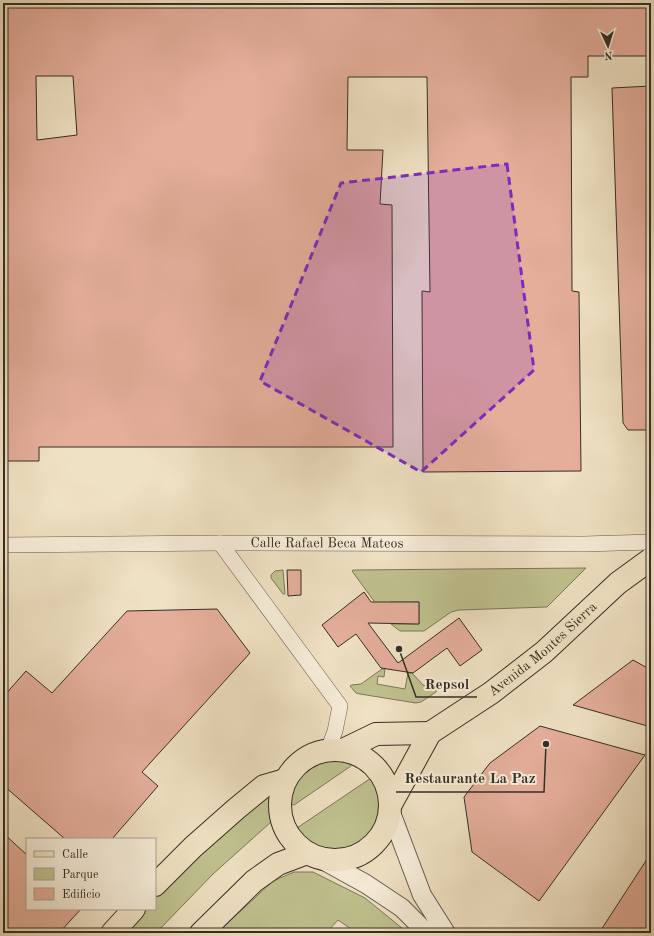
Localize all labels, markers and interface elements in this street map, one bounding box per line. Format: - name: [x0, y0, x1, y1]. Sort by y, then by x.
- north arrow: [588, 26, 628, 66]
- text: N: [603, 49, 613, 60]
- street label: Calle Rafael Beca Mateos: [250, 536, 404, 551]
- street label: Avenida Montes Sierra: [486, 599, 600, 699]
- callout: Repsol: [416, 670, 477, 697]
- text: Repsol: [425, 678, 470, 693]
- callout: Restaurante La Paz: [396, 765, 544, 792]
- text: Restaurante La Paz: [404, 772, 536, 787]
- legend: [26, 838, 156, 910]
- text: Calle: [62, 849, 88, 861]
- text: Parque: [62, 869, 99, 881]
- text: Edificio: [62, 889, 101, 901]

